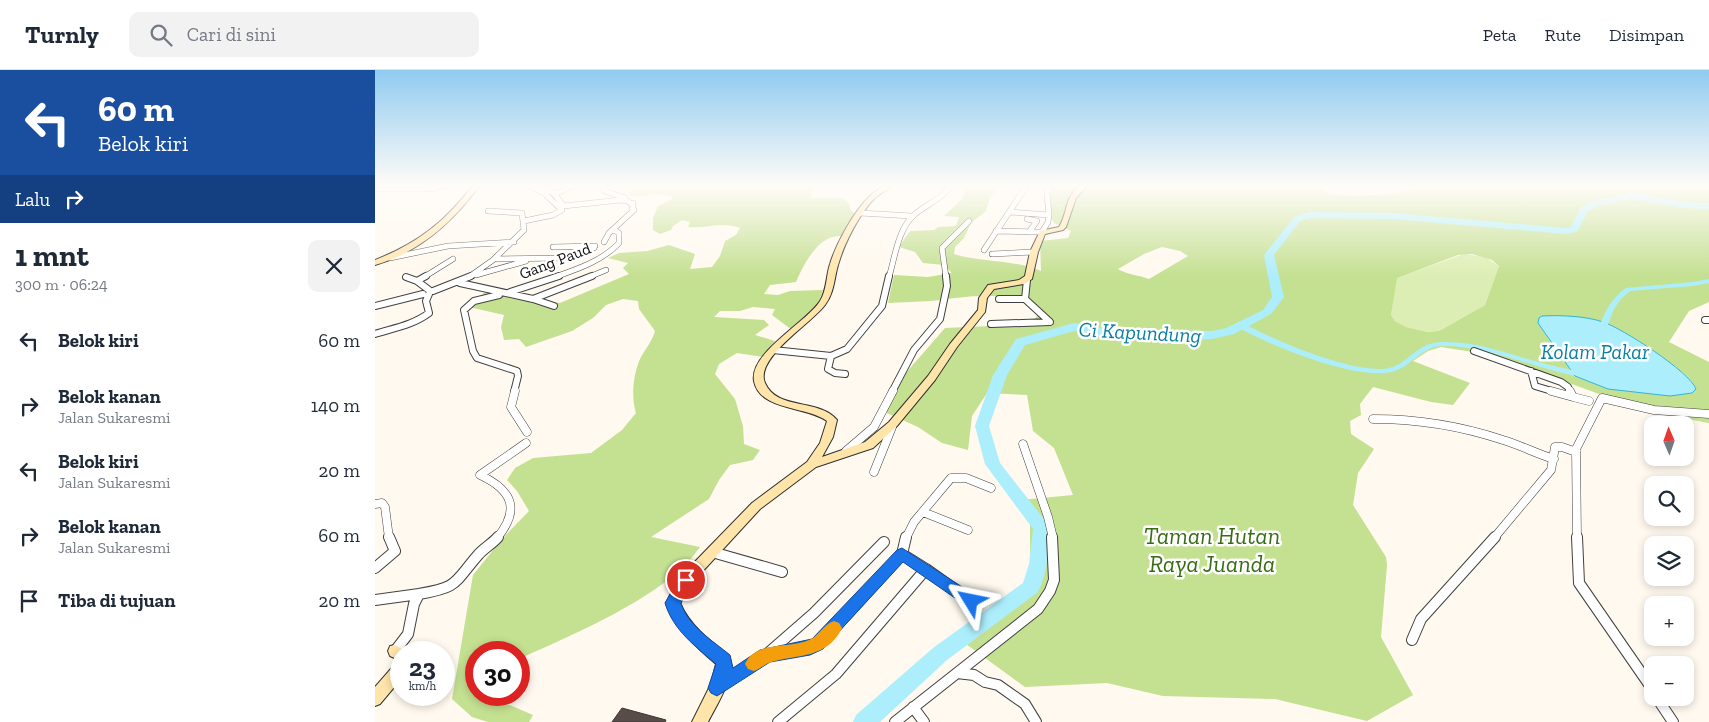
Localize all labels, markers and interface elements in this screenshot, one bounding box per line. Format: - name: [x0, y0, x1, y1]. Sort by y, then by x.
- search box: [129, 12, 479, 57]
- text: Turnly: [25, 20, 99, 49]
- icon: search: [147, 21, 175, 49]
- text: Cari di sini: [187, 23, 276, 46]
- text: Peta: [1483, 24, 1517, 46]
- text: Rute: [1545, 24, 1581, 46]
- text: Disimpan: [1609, 24, 1684, 46]
- text: 60 m: [98, 88, 174, 130]
- icon: left: [15, 90, 80, 155]
- text: Belok kiri: [98, 130, 188, 157]
- icon: right: [60, 185, 88, 213]
- text: Lalu: [15, 188, 50, 211]
- text: 1 mnt: [15, 238, 89, 274]
- street label: Gang Paud: [517, 239, 594, 283]
- button: close: [308, 240, 360, 292]
- text: 300 m · 06:24: [15, 275, 108, 294]
- water label: Ci Kapundung: [1078, 316, 1202, 348]
- icon: left: [15, 327, 43, 355]
- text: Belok kiri: [58, 329, 139, 352]
- text: 60 m: [318, 329, 360, 352]
- water label: Kolam Pakar: [1541, 339, 1650, 364]
- text: Belok kanan: [58, 385, 161, 408]
- icon: right: [15, 392, 43, 420]
- text: 140 m: [311, 394, 360, 417]
- text: Jalan Sukaresmi: [58, 408, 170, 427]
- north arrow: [1644, 416, 1694, 466]
- map controls: [1644, 416, 1694, 706]
- text: Belok kiri: [58, 450, 139, 473]
- icon: left: [15, 457, 43, 485]
- text: 20 m: [319, 459, 360, 482]
- text: Jalan Sukaresmi: [58, 473, 170, 492]
- button: search: [1644, 476, 1694, 526]
- text: Belok kanan: [58, 515, 161, 538]
- park label: Taman Hutan Raya Juanda: [1144, 521, 1280, 578]
- icon: right: [15, 522, 43, 550]
- text: 60 m: [318, 524, 360, 547]
- button: layers: [1644, 536, 1694, 586]
- text: Jalan Sukaresmi: [58, 538, 170, 557]
- pin: [665, 559, 707, 601]
- icon: arrive: [672, 566, 700, 594]
- position arrow: [944, 574, 996, 626]
- icon: arrive: [15, 587, 43, 615]
- text: Tiba di tujuan: [58, 589, 175, 612]
- text: 20 m: [319, 589, 360, 612]
- button: +: [1644, 596, 1694, 646]
- speed limit sign: 30: [465, 641, 530, 706]
- text: 23: [409, 652, 436, 682]
- button: −: [1644, 656, 1694, 706]
- text: km/h: [409, 679, 436, 693]

